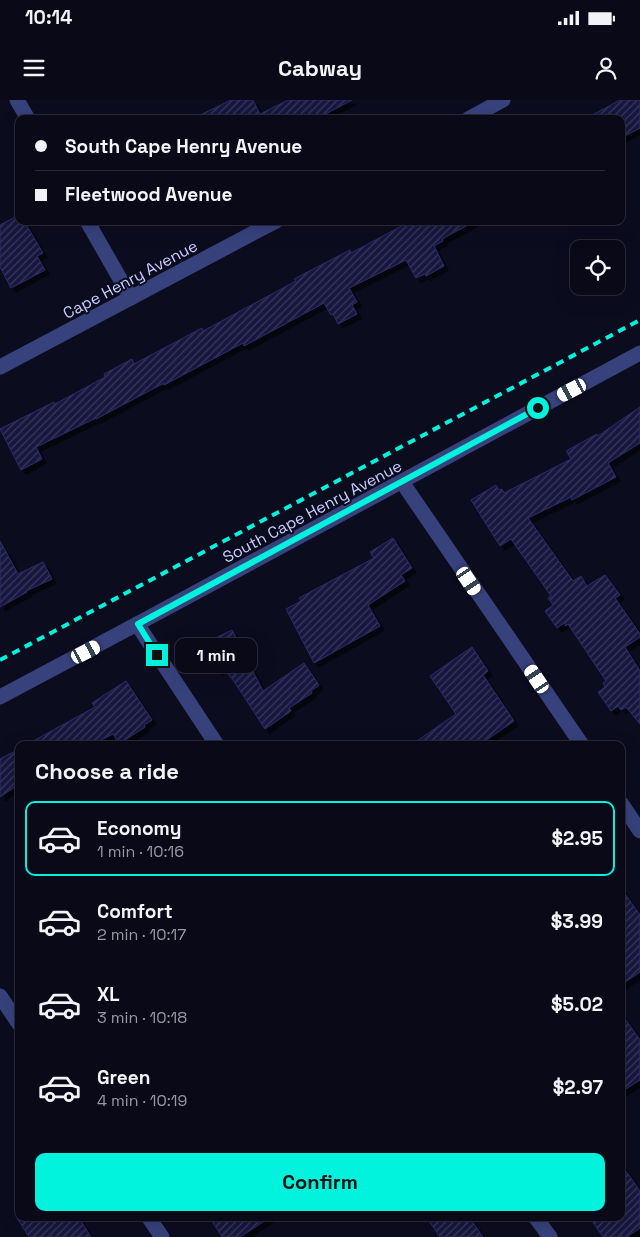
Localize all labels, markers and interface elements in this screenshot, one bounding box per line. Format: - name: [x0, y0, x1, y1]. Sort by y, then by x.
- text: 10:14: [25, 5, 72, 30]
- icon: menu: [20, 54, 48, 82]
- text: Cabway: [278, 54, 362, 82]
- icon: person: [592, 54, 620, 82]
- text: South Cape Henry Avenue: [65, 134, 302, 159]
- text: Fleetwood Avenue: [65, 182, 233, 207]
- street label: Cape Henry Avenue: [59, 235, 201, 324]
- map controls: [570, 240, 625, 295]
- button: locate: [570, 240, 625, 295]
- car: [555, 376, 588, 404]
- route start: [527, 397, 549, 419]
- street label: South Cape Henry Avenue: [219, 455, 406, 568]
- car: [454, 564, 483, 598]
- car: [69, 638, 102, 666]
- callout: 1 min: [174, 638, 257, 672]
- route end: [146, 644, 168, 666]
- text: 1 min: [196, 645, 236, 666]
- car: [522, 662, 551, 696]
- text: Choose a ride: [35, 757, 179, 785]
- icon: car: [37, 816, 82, 861]
- text: Economy: [97, 816, 181, 841]
- text: $2.95: [551, 826, 603, 851]
- text: 1 min · 10:16: [97, 841, 184, 862]
- icon: car: [37, 899, 82, 944]
- text: Comfort: [97, 899, 173, 924]
- text: $3.99: [551, 909, 603, 934]
- text: 2 min · 10:17: [97, 924, 186, 945]
- icon: car: [37, 982, 82, 1027]
- text: XL: [97, 982, 120, 1007]
- text: $5.02: [551, 992, 603, 1017]
- text: 3 min · 10:18: [97, 1007, 187, 1028]
- icon: car: [37, 1065, 82, 1110]
- text: Green: [97, 1065, 150, 1090]
- text: $2.97: [553, 1075, 603, 1100]
- text: 4 min · 10:19: [97, 1090, 187, 1111]
- button: Confirm: [35, 1153, 605, 1211]

